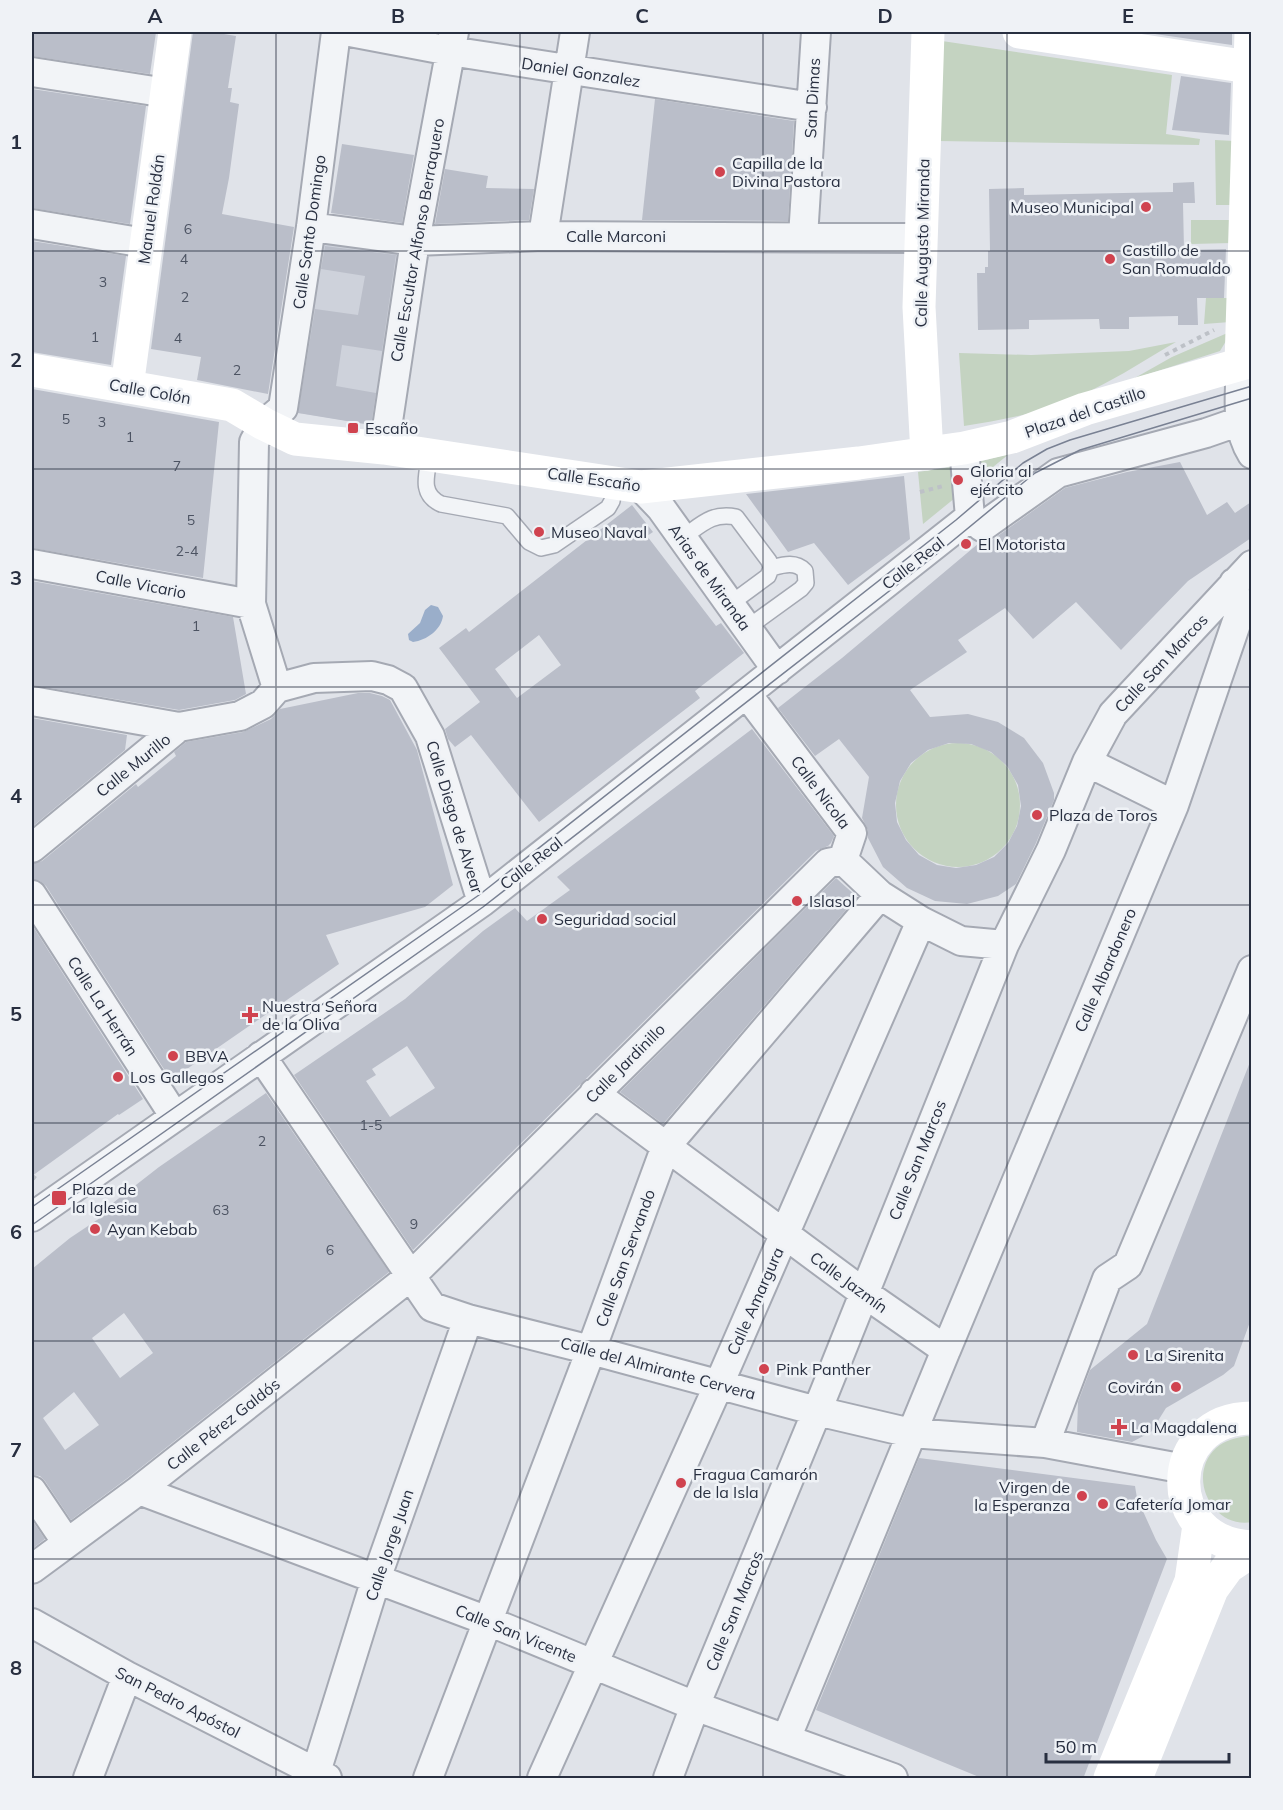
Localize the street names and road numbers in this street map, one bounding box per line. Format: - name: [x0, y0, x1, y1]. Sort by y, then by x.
- street label: Daniel Gonzalez: [520, 53, 642, 91]
- street label: San Dimas: [800, 57, 824, 139]
- street label: Calle Escultor Alfonso Berraquero: [386, 117, 448, 363]
- street label: Manuel Roldán: [133, 153, 169, 265]
- street label: Calle Santo Domingo: [288, 154, 330, 310]
- street label: Calle Augusto Miranda: [911, 158, 933, 328]
- street label: Calle Marconi: [566, 226, 666, 246]
- street label: Calle Colón: [108, 374, 192, 408]
- street label: Plaza del Castillo: [1022, 382, 1148, 442]
- street label: Calle Escaño: [546, 463, 642, 495]
- street label: Arias de Miranda: [665, 520, 755, 634]
- street label: Calle Real: [878, 532, 948, 594]
- street label: Calle Vicario: [94, 565, 188, 603]
- street label: Calle San Marcos: [1110, 609, 1212, 717]
- street label: Calle Murillo: [92, 729, 174, 801]
- street label: Calle Diego de Alvear: [422, 738, 488, 896]
- street label: Calle Nicola: [787, 751, 855, 833]
- street label: Calle Real: [496, 832, 566, 894]
- street label: Calle Albardonero: [1070, 905, 1140, 1035]
- street label: Calle La Herrán: [63, 952, 143, 1060]
- street label: Calle Jardinillo: [581, 1019, 669, 1107]
- street label: Calle San Marcos: [884, 1097, 950, 1223]
- street label: Calle San Servando: [591, 1186, 659, 1330]
- street label: Calle Amargura: [722, 1244, 788, 1358]
- street label: Calle Jazmín: [806, 1247, 892, 1317]
- street label: Calle del Almirante Cervera: [558, 1332, 758, 1404]
- street label: Calle Pérez Galdós: [162, 1374, 284, 1474]
- street label: Calle Jorge Juan: [361, 1486, 417, 1604]
- street label: Calle San Marcos: [701, 1548, 767, 1674]
- street label: Calle San Vicente: [452, 1600, 580, 1666]
- street label: San Pedro Apóstol: [112, 1662, 244, 1742]

